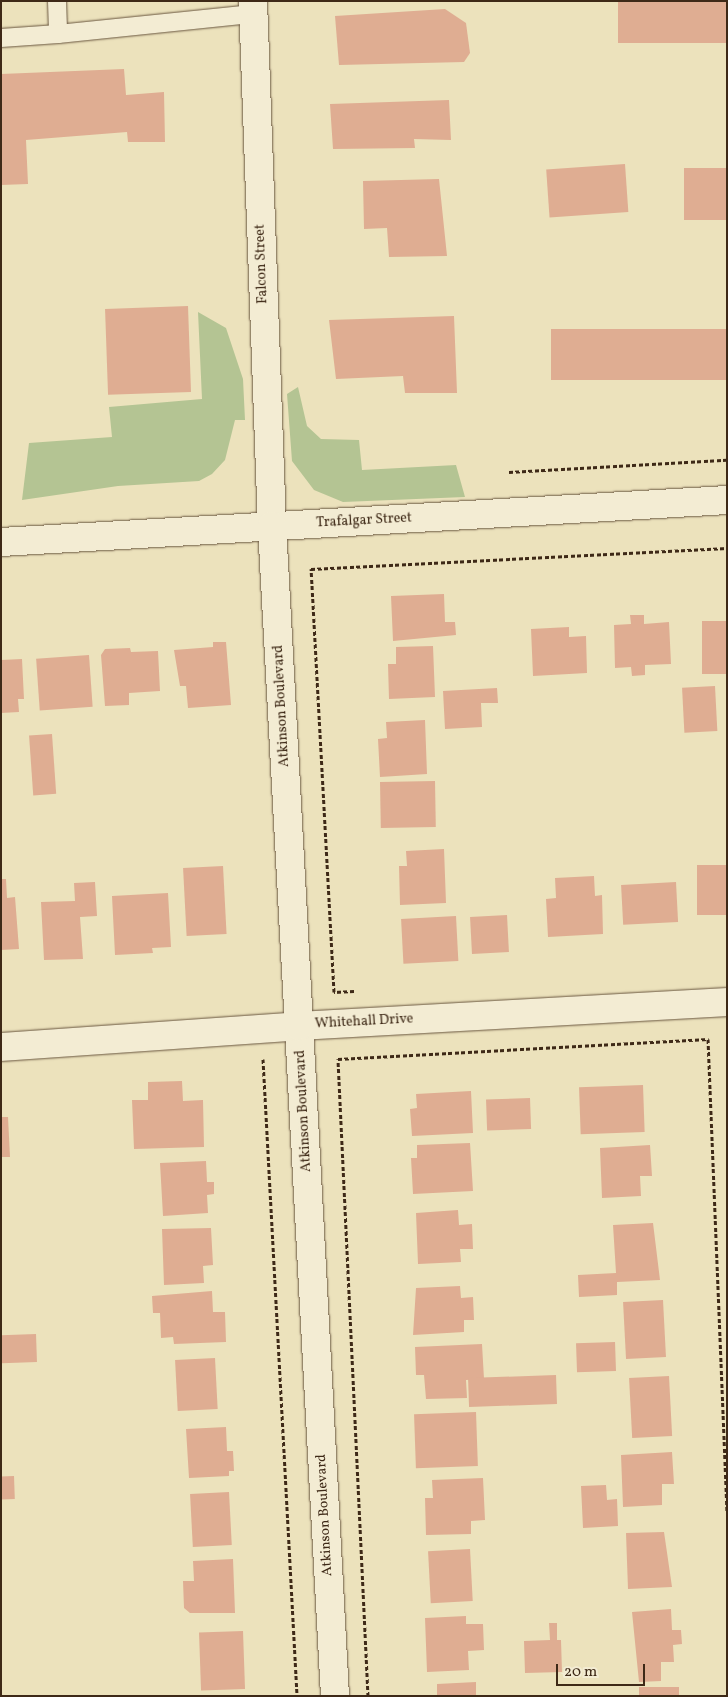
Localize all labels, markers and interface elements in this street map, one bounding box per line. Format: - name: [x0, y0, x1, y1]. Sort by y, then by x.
- street label: Falcon Street: [252, 224, 272, 304]
- street label: Trafalgar Street: [316, 510, 412, 532]
- street label: Atkinson Boulevard: [270, 645, 294, 767]
- street label: Whitehall Drive: [314, 1011, 414, 1033]
- street label: Atkinson Boulevard: [292, 1050, 316, 1172]
- street label: Atkinson Boulevard: [313, 1454, 337, 1576]
- scale bar: [558, 1654, 647, 1686]
- text: 20 m: [564, 1662, 597, 1683]

